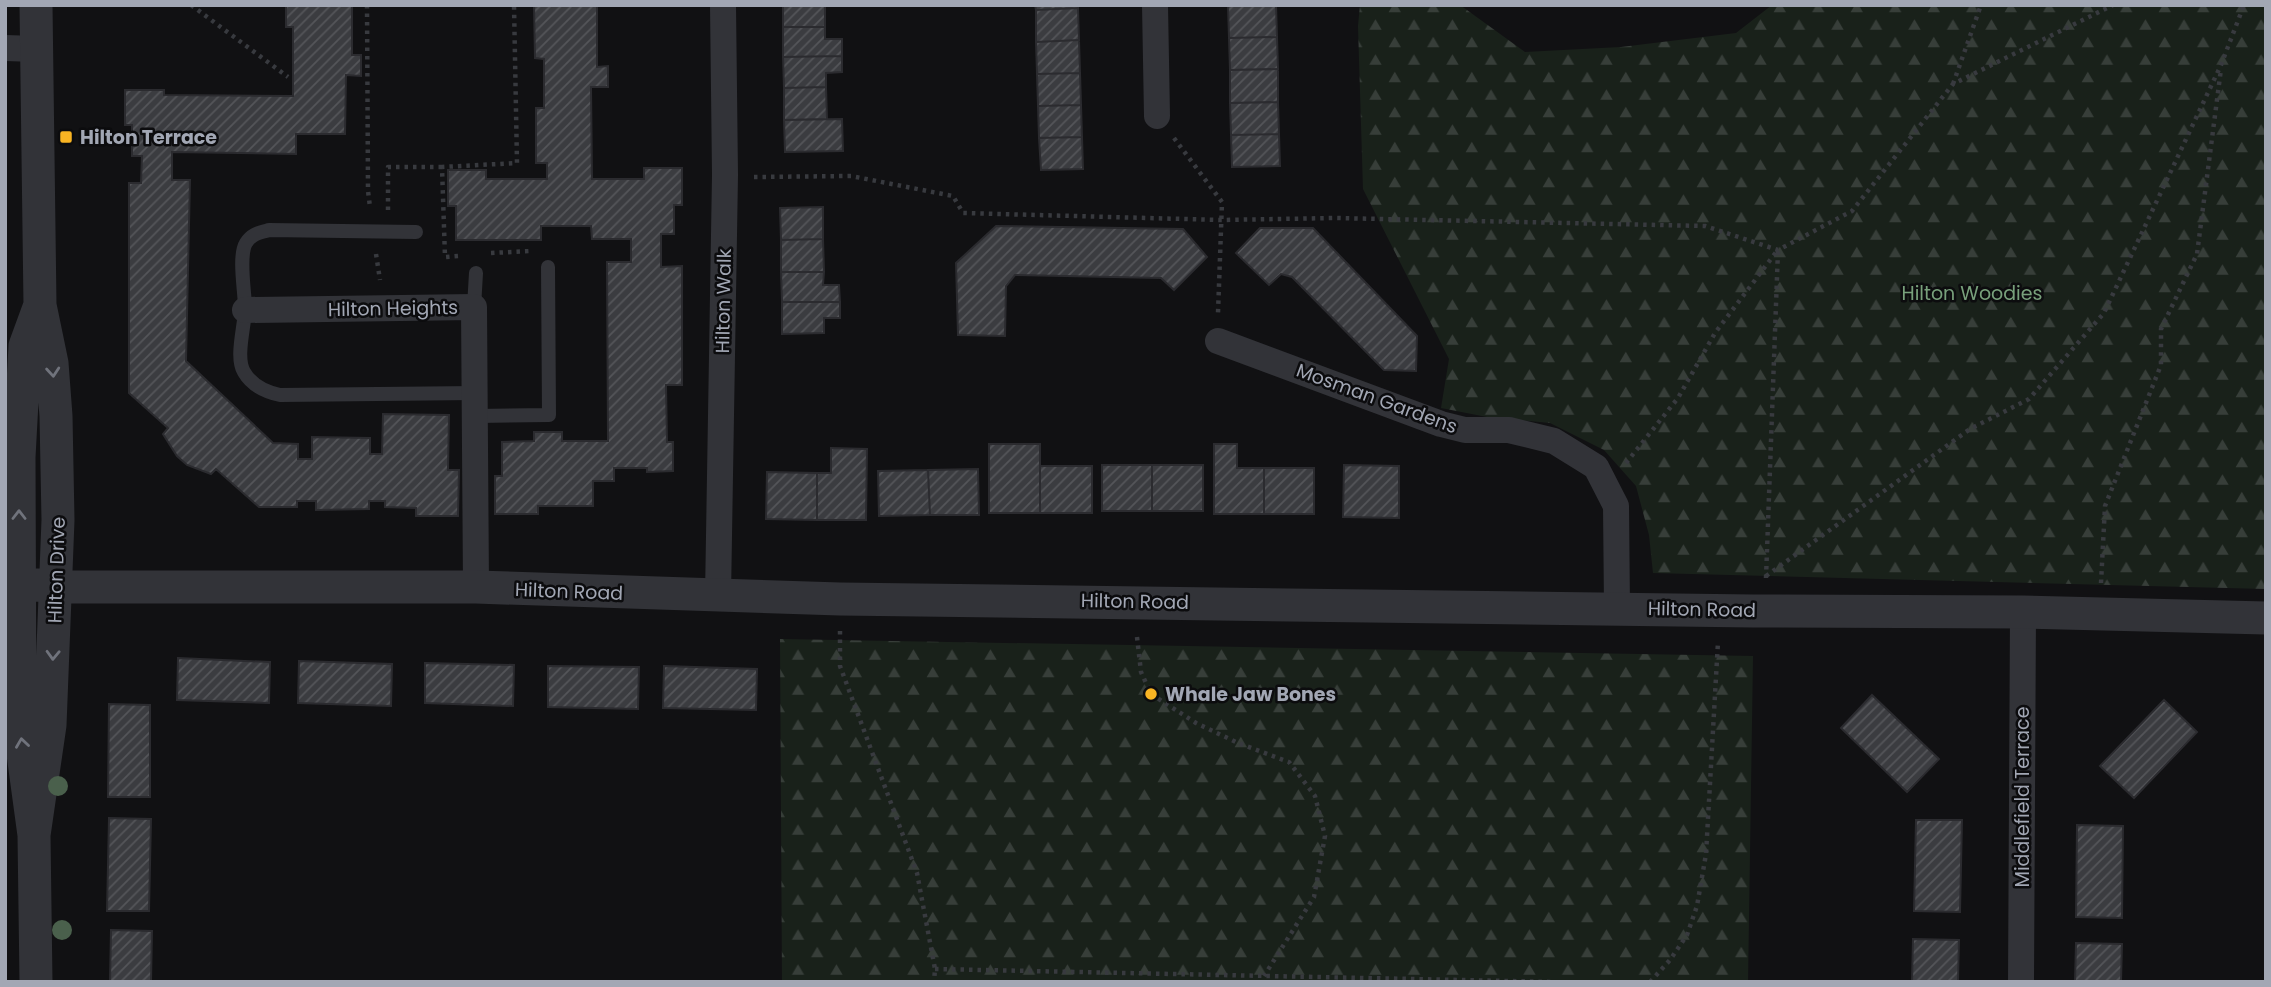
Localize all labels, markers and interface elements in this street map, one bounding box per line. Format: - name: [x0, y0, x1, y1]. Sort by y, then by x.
- place label: Hilton Terrace: [80, 124, 217, 151]
- marker: Hilton Terrace: [58, 129, 74, 145]
- street label: Hilton Walk: [709, 248, 738, 354]
- park label: Hilton Woodies: [1902, 280, 2042, 307]
- street label: Hilton Heights: [328, 294, 458, 323]
- street label: Mosman Gardens: [1293, 357, 1461, 440]
- one-way arrow: [45, 367, 60, 378]
- one-way arrow: [11, 509, 27, 520]
- street label: Hilton Drive: [41, 516, 72, 624]
- street label: Hilton Road: [514, 576, 624, 607]
- street label: Hilton Road: [1081, 587, 1189, 616]
- street label: Hilton Road: [1648, 595, 1756, 624]
- one-way arrow: [45, 650, 60, 661]
- place label: Whale Jaw Bones: [1165, 681, 1336, 708]
- marker: Whale Jaw Bones: [1143, 686, 1159, 702]
- street label: Middlefield Terrace: [2009, 707, 2036, 887]
- one-way arrow: [15, 738, 30, 749]

